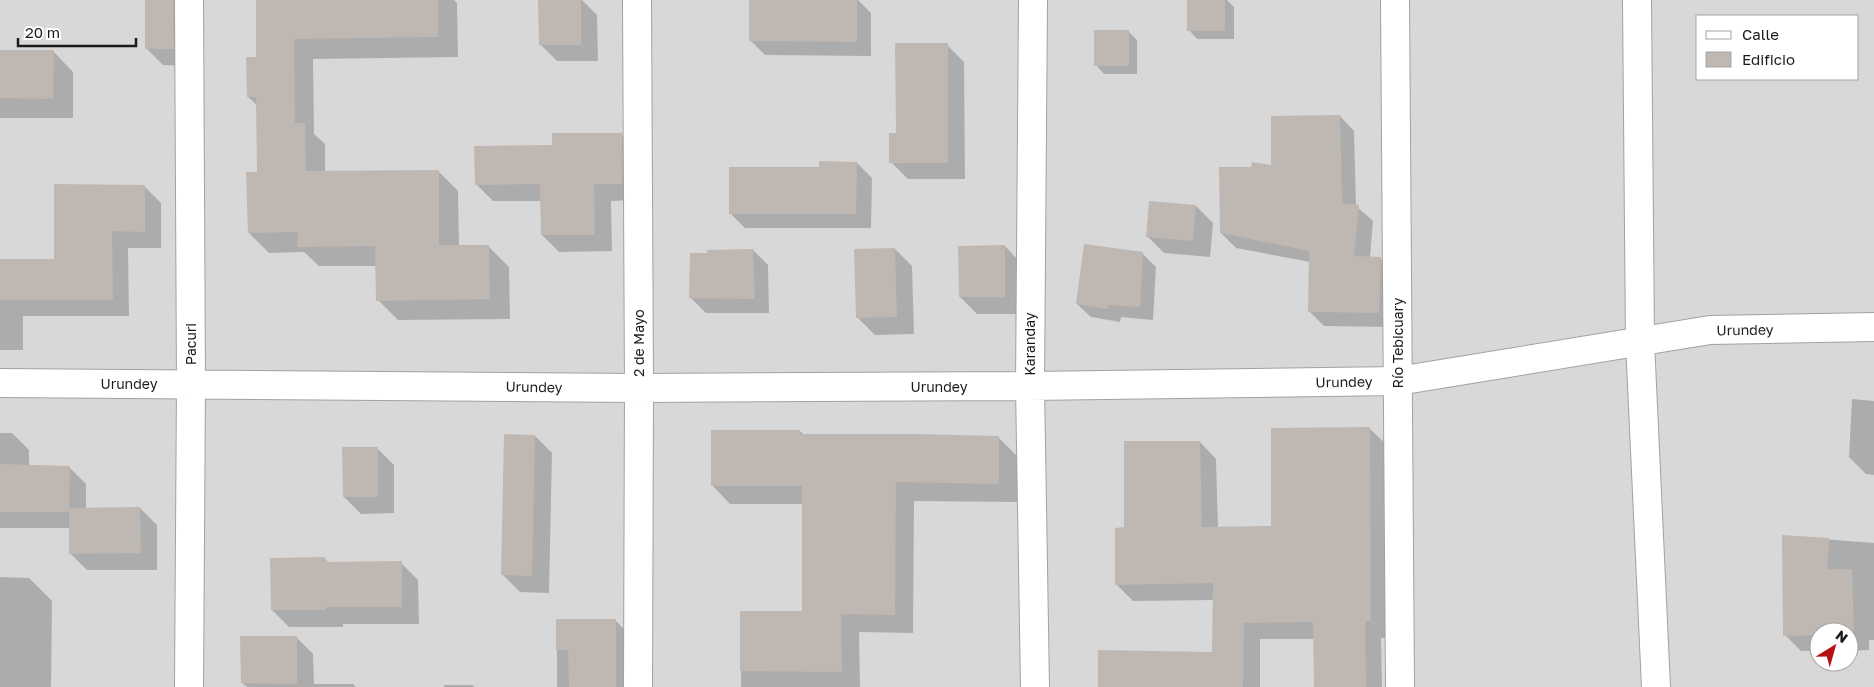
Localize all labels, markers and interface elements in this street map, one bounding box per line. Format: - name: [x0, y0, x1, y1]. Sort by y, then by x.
- scale bar: [18, 15, 135, 47]
- legend: [1696, 15, 1859, 80]
- text: 20 m: [25, 23, 60, 41]
- text: Calle: [1742, 25, 1779, 43]
- text: Edificio: [1742, 50, 1795, 68]
- street label: Río Tebicuary: [1389, 297, 1406, 388]
- street label: 2 de Mayo: [630, 309, 647, 377]
- street label: Karanday: [1021, 312, 1038, 376]
- street label: Urundey: [1716, 321, 1774, 338]
- street label: Pacuri: [182, 323, 199, 365]
- street label: Urundey: [1315, 373, 1373, 390]
- street label: Urundey: [100, 375, 158, 392]
- street label: Urundey: [505, 378, 563, 395]
- street label: Urundey: [910, 378, 968, 395]
- north arrow: [1809, 622, 1859, 672]
- text: N: [1833, 626, 1851, 646]

